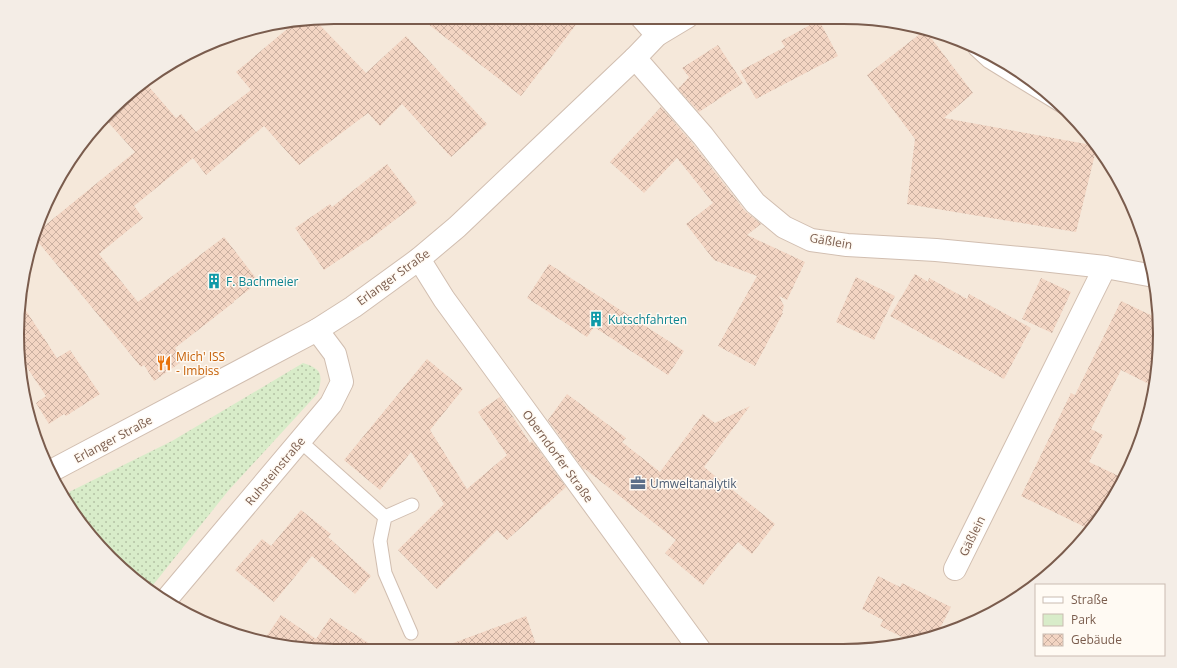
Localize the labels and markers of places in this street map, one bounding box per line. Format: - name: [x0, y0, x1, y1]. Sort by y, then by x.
- building icon: F. Bachmeier: [205, 272, 223, 290]
- place label: F. Bachmeier: [226, 273, 299, 290]
- building icon: Kutschfahrten: [587, 310, 605, 328]
- place label: Kutschfahrten: [608, 311, 687, 328]
- place label: Mich' ISS - Imbiss: [176, 348, 225, 379]
- restaurant icon: Mich' ISS - Imbiss: [155, 354, 173, 372]
- office icon: Umweltanalytik: [629, 474, 647, 492]
- place label: Umweltanalytik: [650, 475, 737, 492]

